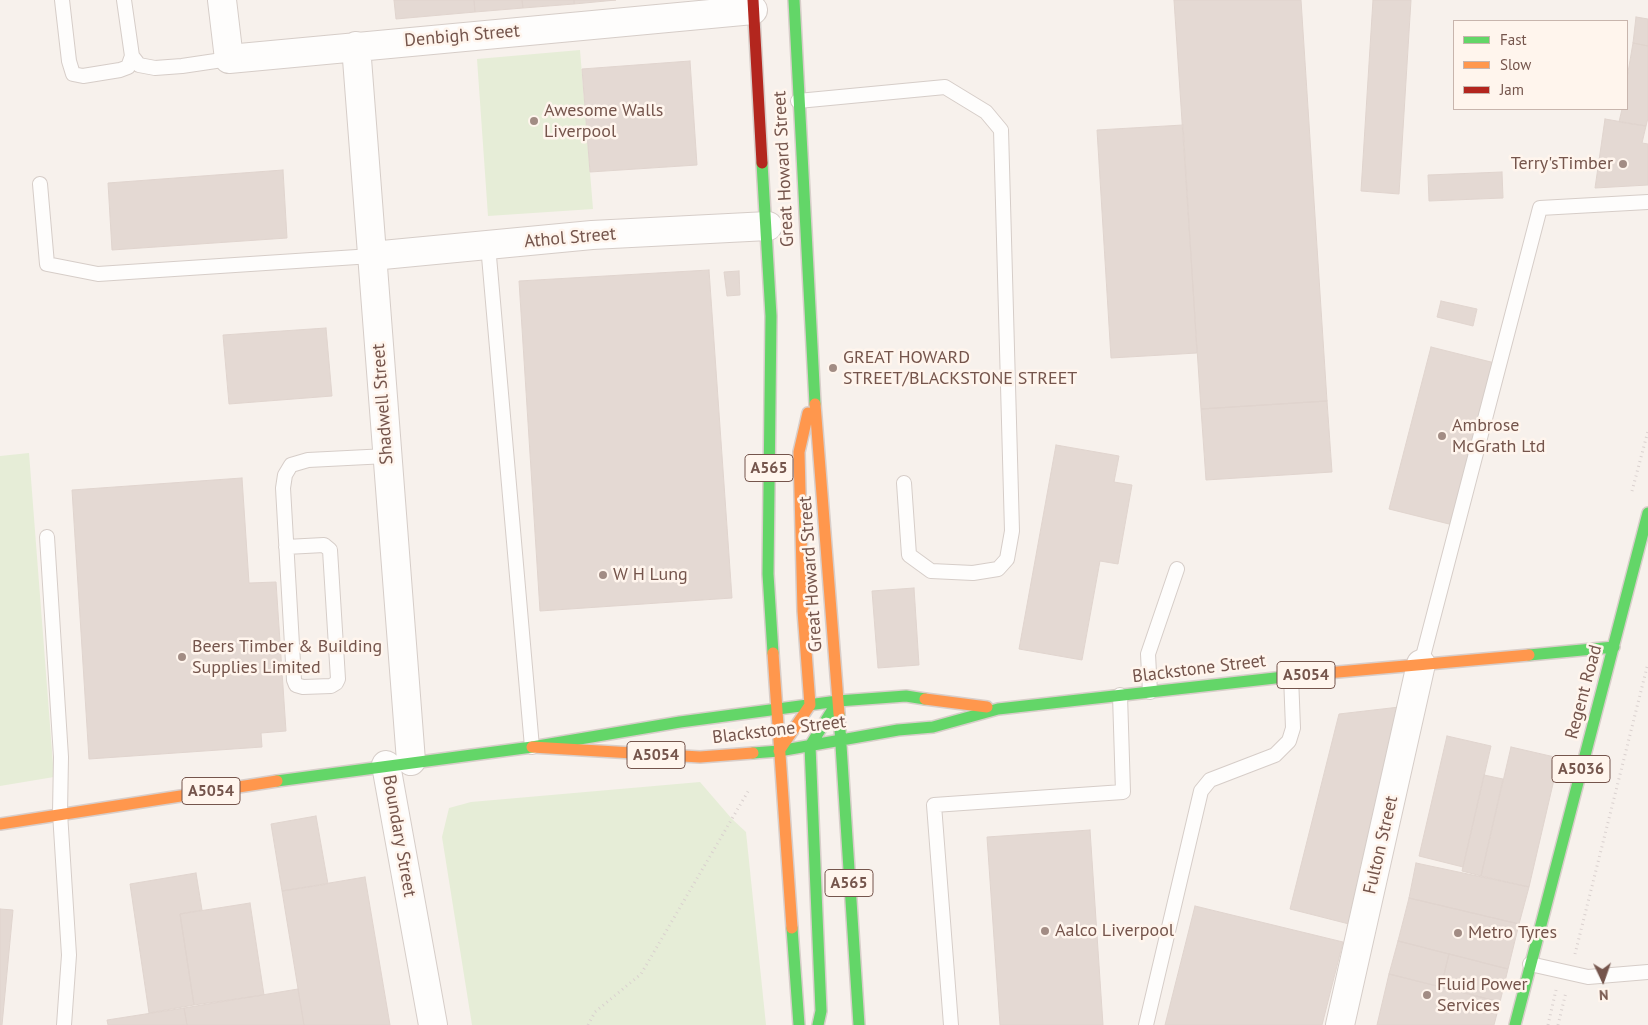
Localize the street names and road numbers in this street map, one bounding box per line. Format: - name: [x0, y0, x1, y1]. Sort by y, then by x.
- street label: Denbigh Street: [403, 20, 521, 52]
- street label: Great Howard Street: [769, 90, 799, 248]
- street label: Athol Street: [523, 223, 617, 253]
- street label: Shadwell Street: [368, 343, 398, 465]
- road number: A565: [745, 454, 793, 482]
- street label: Great Howard Street: [795, 495, 827, 653]
- street label: Regent Road: [1561, 643, 1607, 741]
- street label: Blackstone Street: [1131, 650, 1267, 688]
- road number: A5054: [1277, 662, 1335, 688]
- street label: Blackstone Street: [711, 711, 847, 749]
- road number: A5054: [627, 742, 685, 768]
- road number: A5036: [1552, 756, 1610, 782]
- street label: Boundary Street: [378, 773, 420, 899]
- road number: A5054: [182, 778, 240, 804]
- street label: Fulton Street: [1359, 794, 1403, 896]
- road number: A565: [825, 870, 873, 896]

